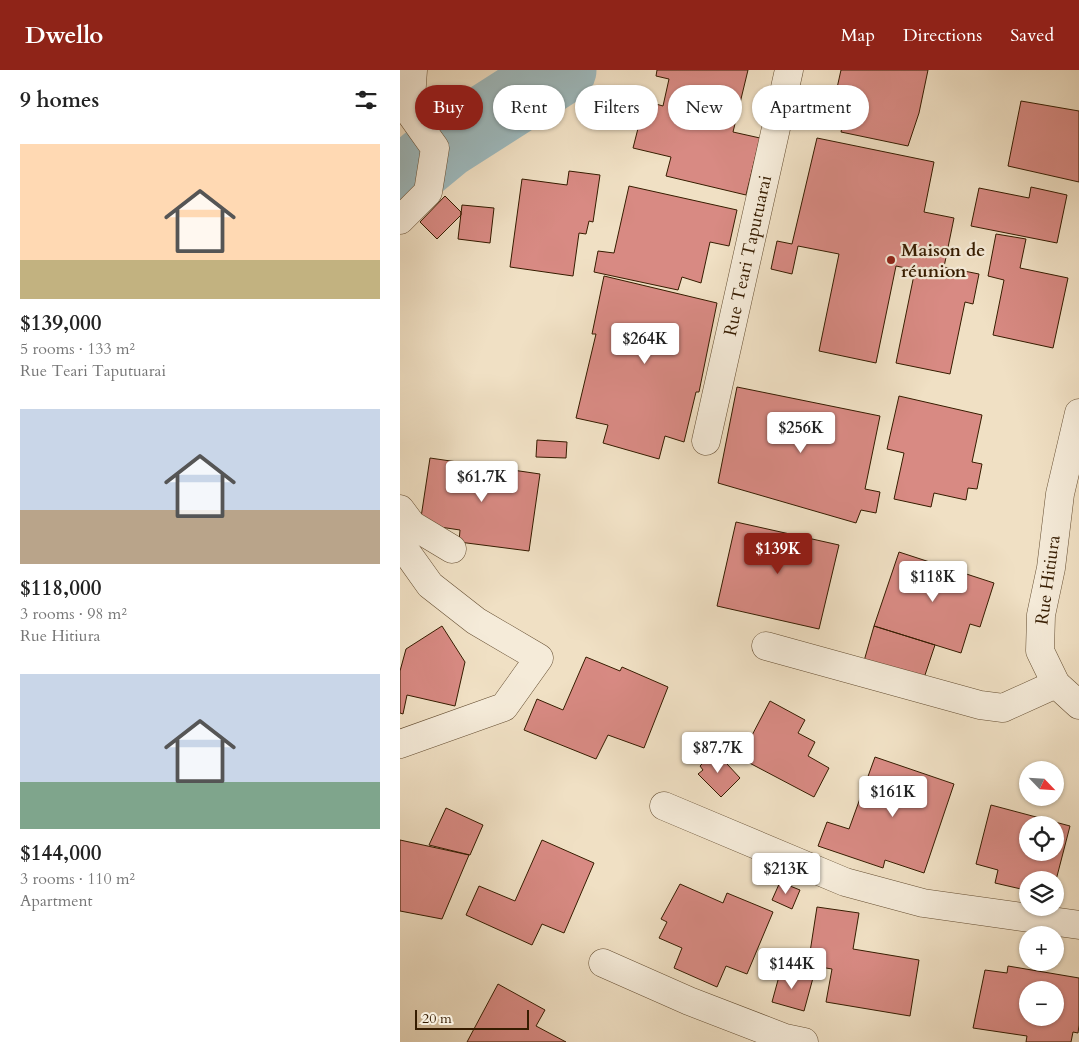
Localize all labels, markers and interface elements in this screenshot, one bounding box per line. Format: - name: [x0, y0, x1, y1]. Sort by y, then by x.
- text: Dwello: [25, 19, 103, 52]
- text: Map: [841, 23, 875, 48]
- text: Directions: [903, 23, 982, 48]
- text: Saved: [1010, 23, 1054, 48]
- chip: Buy: [415, 85, 483, 130]
- chip: Rent: [493, 85, 565, 130]
- chip: Filters: [575, 85, 658, 130]
- chip: New: [668, 85, 742, 130]
- chip: Apartment: [752, 85, 869, 130]
- text: 9 homes: [20, 86, 99, 115]
- icon: filters: [352, 86, 380, 114]
- street label: Rue Teari Taputuarai: [717, 173, 778, 338]
- icon: home: [155, 176, 245, 266]
- place label: Maison de réunion: [901, 238, 985, 284]
- marker: Maison de réunion: [885, 254, 897, 266]
- text: $139,000: [20, 309, 101, 338]
- pin: $264K: [610, 322, 680, 365]
- text: $264K: [622, 328, 668, 350]
- text: 5 rooms · 133 m²: [20, 338, 135, 360]
- text: Rue Teari Taputuarai: [20, 360, 166, 382]
- pin: $256K: [766, 412, 836, 454]
- text: $256K: [778, 417, 824, 439]
- icon: home: [155, 441, 245, 531]
- pin: $61.7K: [441, 460, 523, 503]
- text: $61.7K: [457, 466, 507, 488]
- pin: $139K: [743, 532, 813, 575]
- street label: Rue Hitiura: [1029, 533, 1067, 627]
- text: $139K: [755, 538, 801, 560]
- pin: $118K: [898, 560, 968, 603]
- text: $118K: [910, 566, 956, 588]
- text: $118,000: [20, 574, 101, 603]
- text: 3 rooms · 98 m²: [20, 603, 127, 625]
- text: Rue Hitiura: [20, 625, 100, 647]
- icon: home: [155, 706, 245, 796]
- pin: $87.7K: [677, 732, 759, 774]
- text: $87.7K: [693, 737, 743, 759]
- north arrow: [1019, 761, 1064, 806]
- map controls: [1019, 761, 1064, 1026]
- pin: $161K: [858, 776, 928, 818]
- text: $161K: [870, 781, 916, 803]
- button: locate: [1019, 816, 1064, 861]
- text: $144,000: [20, 839, 101, 868]
- pin: $213K: [751, 852, 821, 895]
- text: $213K: [763, 858, 809, 880]
- text: 3 rooms · 110 m²: [20, 868, 135, 890]
- button: layers: [1019, 871, 1064, 916]
- text: Apartment: [20, 890, 93, 912]
- button: +: [1019, 926, 1064, 971]
- pin: $144K: [757, 948, 827, 990]
- text: $144K: [769, 953, 815, 975]
- button: −: [1019, 981, 1064, 1026]
- scale bar: [415, 1007, 529, 1030]
- text: 20 m: [422, 1009, 452, 1028]

